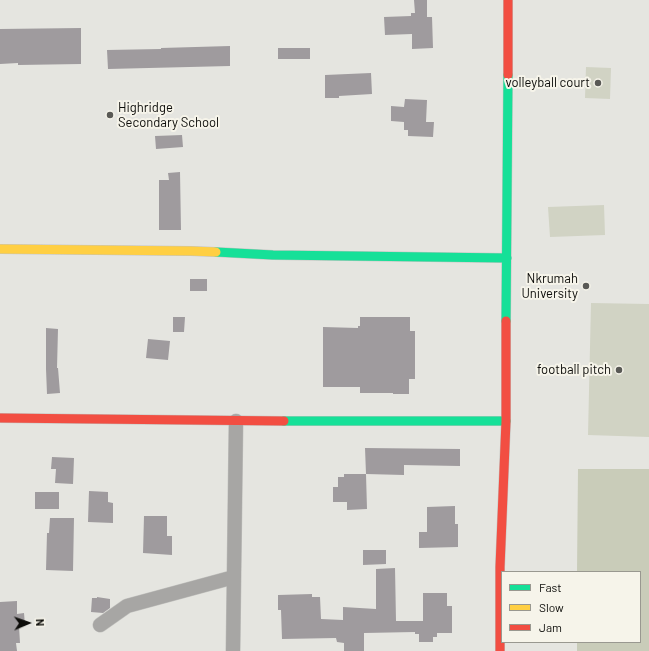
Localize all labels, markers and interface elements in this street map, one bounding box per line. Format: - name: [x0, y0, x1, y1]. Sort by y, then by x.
- place label: volleyball court: [505, 75, 590, 91]
- marker: volleyball court: [593, 78, 603, 88]
- place label: Highridge Secondary School: [118, 100, 219, 131]
- marker: Highridge Secondary School: [105, 110, 115, 120]
- place label: Nkrumah University: [521, 271, 578, 302]
- marker: Nkrumah University: [581, 281, 591, 291]
- place label: football pitch: [537, 362, 611, 378]
- marker: football pitch: [614, 365, 624, 375]
- legend: [501, 571, 641, 643]
- text: Fast: [539, 580, 562, 594]
- text: Slow: [539, 600, 564, 614]
- north arrow: [8, 603, 48, 643]
- text: N: [34, 619, 47, 626]
- text: Jam: [539, 620, 562, 634]

